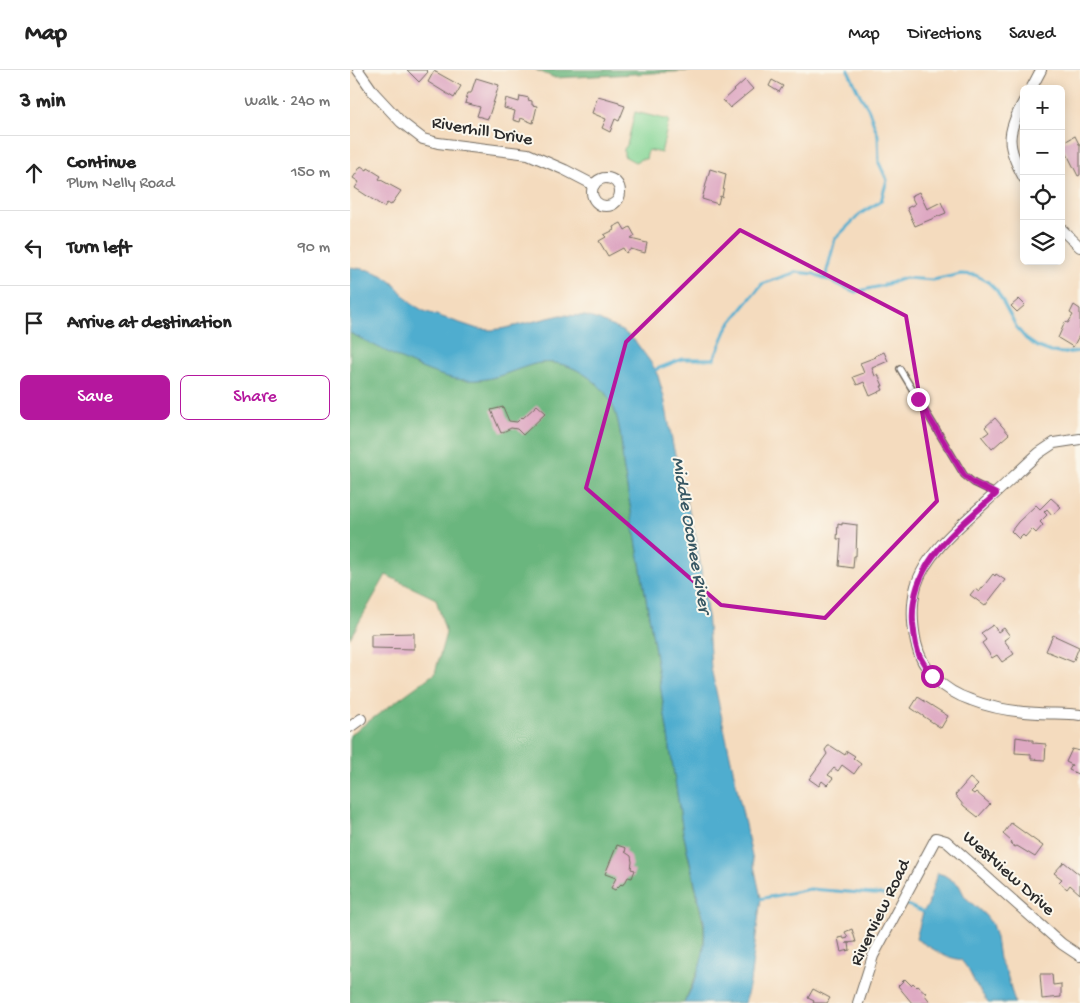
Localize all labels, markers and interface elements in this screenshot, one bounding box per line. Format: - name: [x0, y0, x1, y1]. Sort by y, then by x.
- text: Map: [25, 20, 67, 49]
- text: Map: [848, 24, 880, 45]
- text: Directions: [908, 24, 981, 45]
- text: Saved: [1009, 24, 1055, 45]
- map controls: [1020, 85, 1065, 265]
- button: +: [1020, 85, 1065, 130]
- text: 3 min: [20, 90, 65, 115]
- text: Walk · 240 m: [245, 93, 330, 112]
- street label: Riverhill Drive: [430, 113, 535, 151]
- button: −: [1020, 130, 1065, 175]
- text: Continue: [67, 152, 136, 175]
- icon: ahead: [20, 159, 48, 187]
- text: 150 m: [291, 164, 330, 183]
- text: Plum Nelly Road: [67, 175, 174, 194]
- button: locate: [1020, 175, 1065, 220]
- button: layers: [1020, 220, 1065, 265]
- icon: left: [20, 234, 48, 262]
- text: Turn left: [67, 237, 131, 260]
- text: 90 m: [298, 239, 330, 258]
- icon: arrive: [20, 309, 48, 337]
- text: Arrive at destination: [67, 312, 231, 335]
- button: Save: [20, 375, 170, 420]
- button: Share: [180, 375, 330, 420]
- route end: [907, 388, 930, 411]
- water label: Middle Oconee River: [665, 455, 716, 619]
- route start: [921, 665, 944, 688]
- street label: Westview Drive: [957, 827, 1059, 921]
- street label: Riverview Road: [846, 855, 916, 970]

